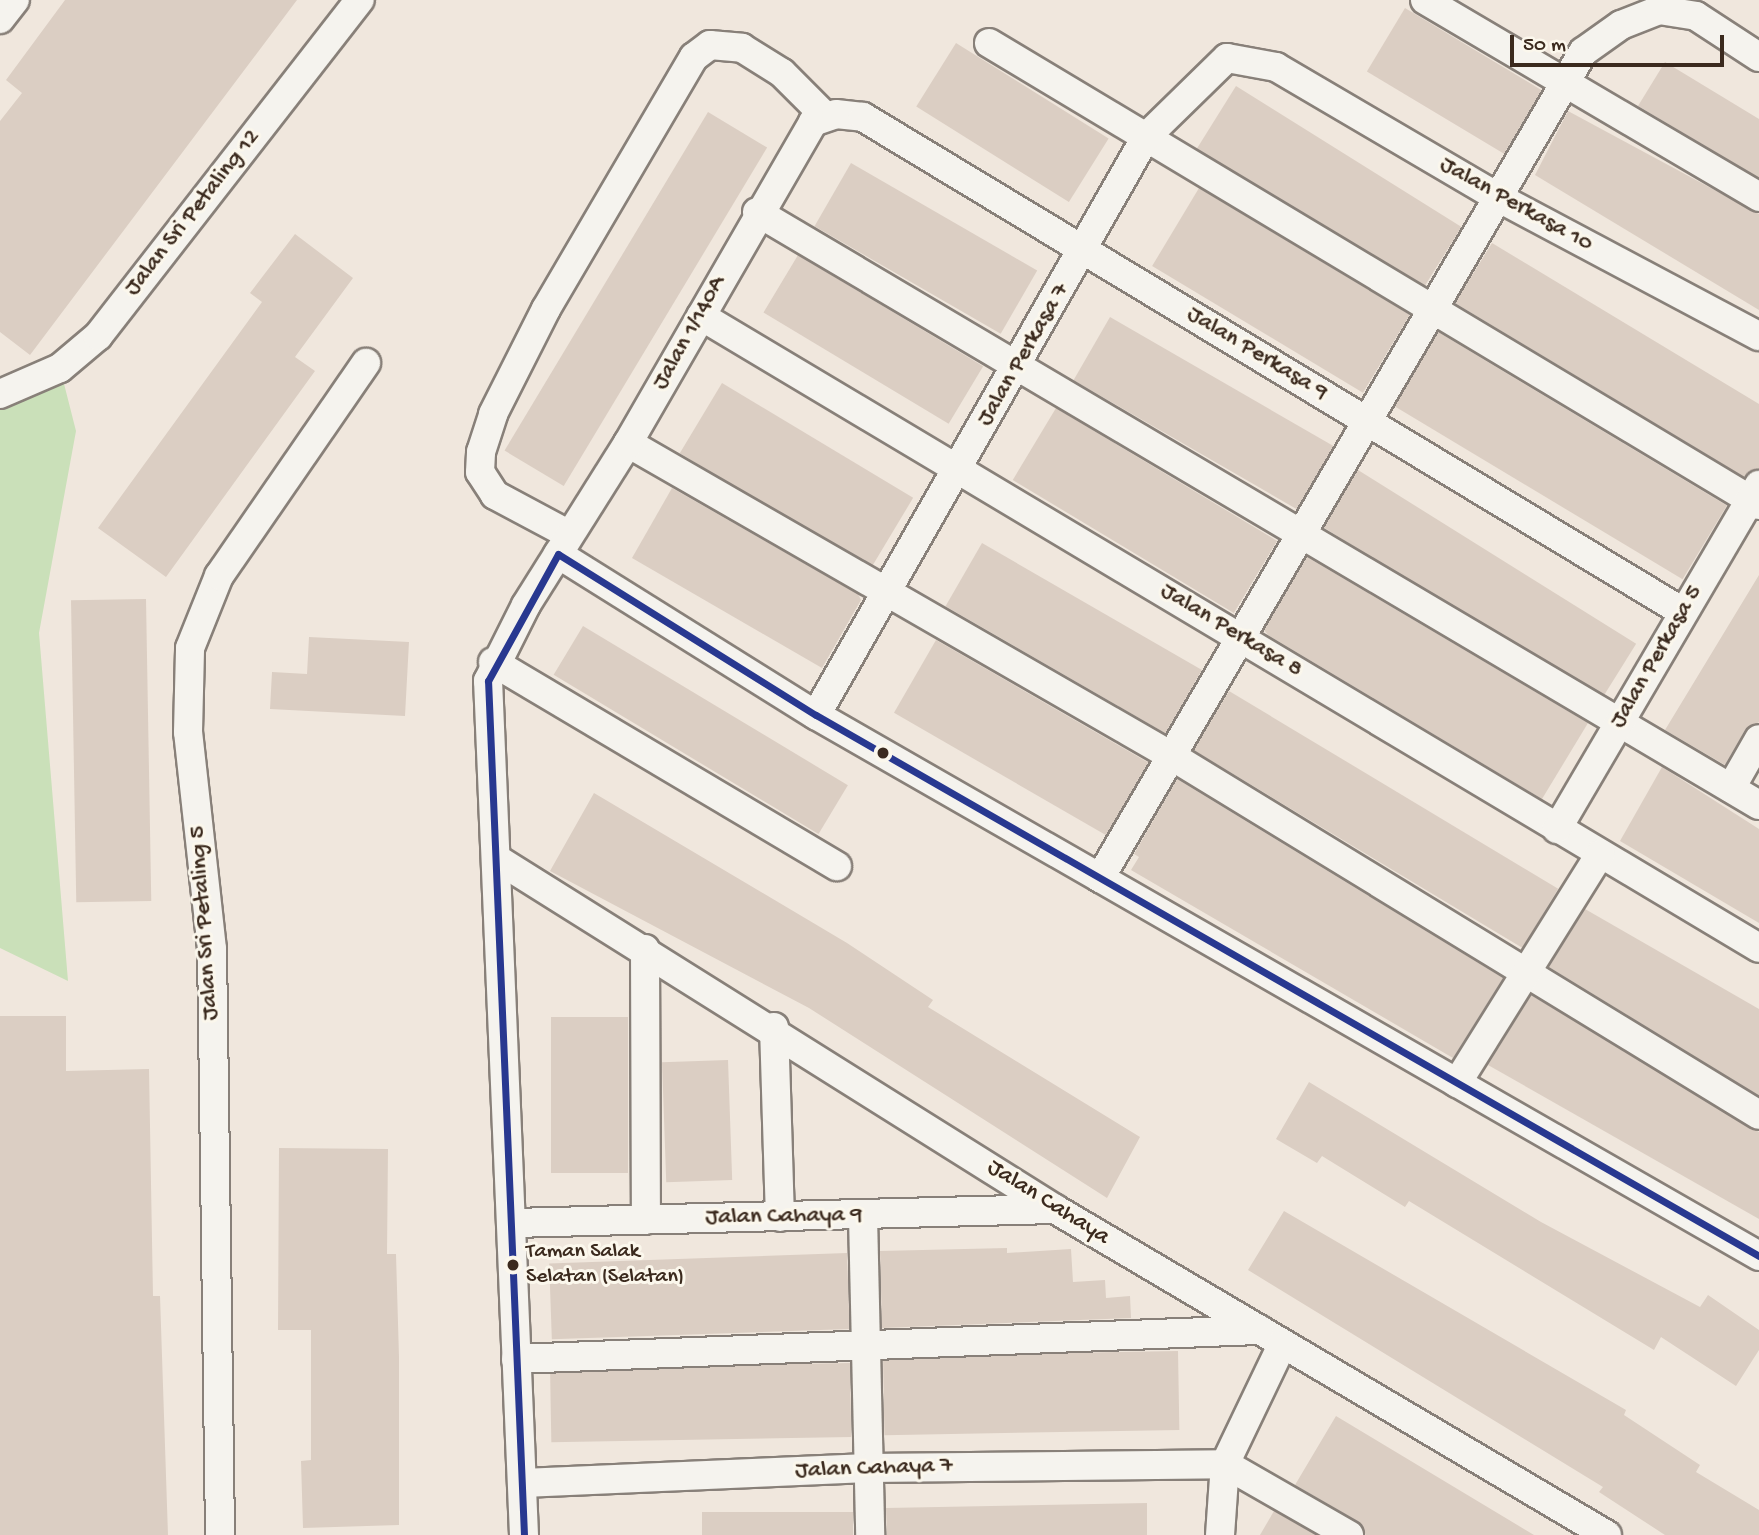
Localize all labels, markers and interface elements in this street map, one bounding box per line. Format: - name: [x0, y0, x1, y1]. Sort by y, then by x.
- scale bar: [1514, 21, 1728, 65]
- text: 50 m: [1523, 34, 1566, 59]
- street label: Jalan Sri Petaling 12: [119, 124, 267, 302]
- street label: Jalan Perkasa 10: [1434, 151, 1598, 259]
- street label: Jalan 1/140A: [647, 271, 733, 395]
- street label: Jalan Perkasa 7: [971, 278, 1077, 432]
- street label: Jalan Perkasa 9: [1181, 301, 1333, 407]
- street label: Jalan Perkasa 8: [1155, 577, 1307, 685]
- street label: Jalan Perkasa 5: [1604, 580, 1710, 734]
- unlabelled marker: [876, 746, 890, 760]
- street label: Jalan Sri Petaling 5: [184, 825, 226, 1021]
- street label: Jalan Cahaya: [981, 1154, 1115, 1252]
- street label: Jalan Cahaya 9: [705, 1201, 863, 1233]
- place label: Taman Salak Selatan (Selatan): [526, 1239, 684, 1290]
- marker: Taman Salak Selatan (Selatan): [506, 1258, 520, 1272]
- street label: Jalan Cahaya 7: [795, 1452, 953, 1486]

